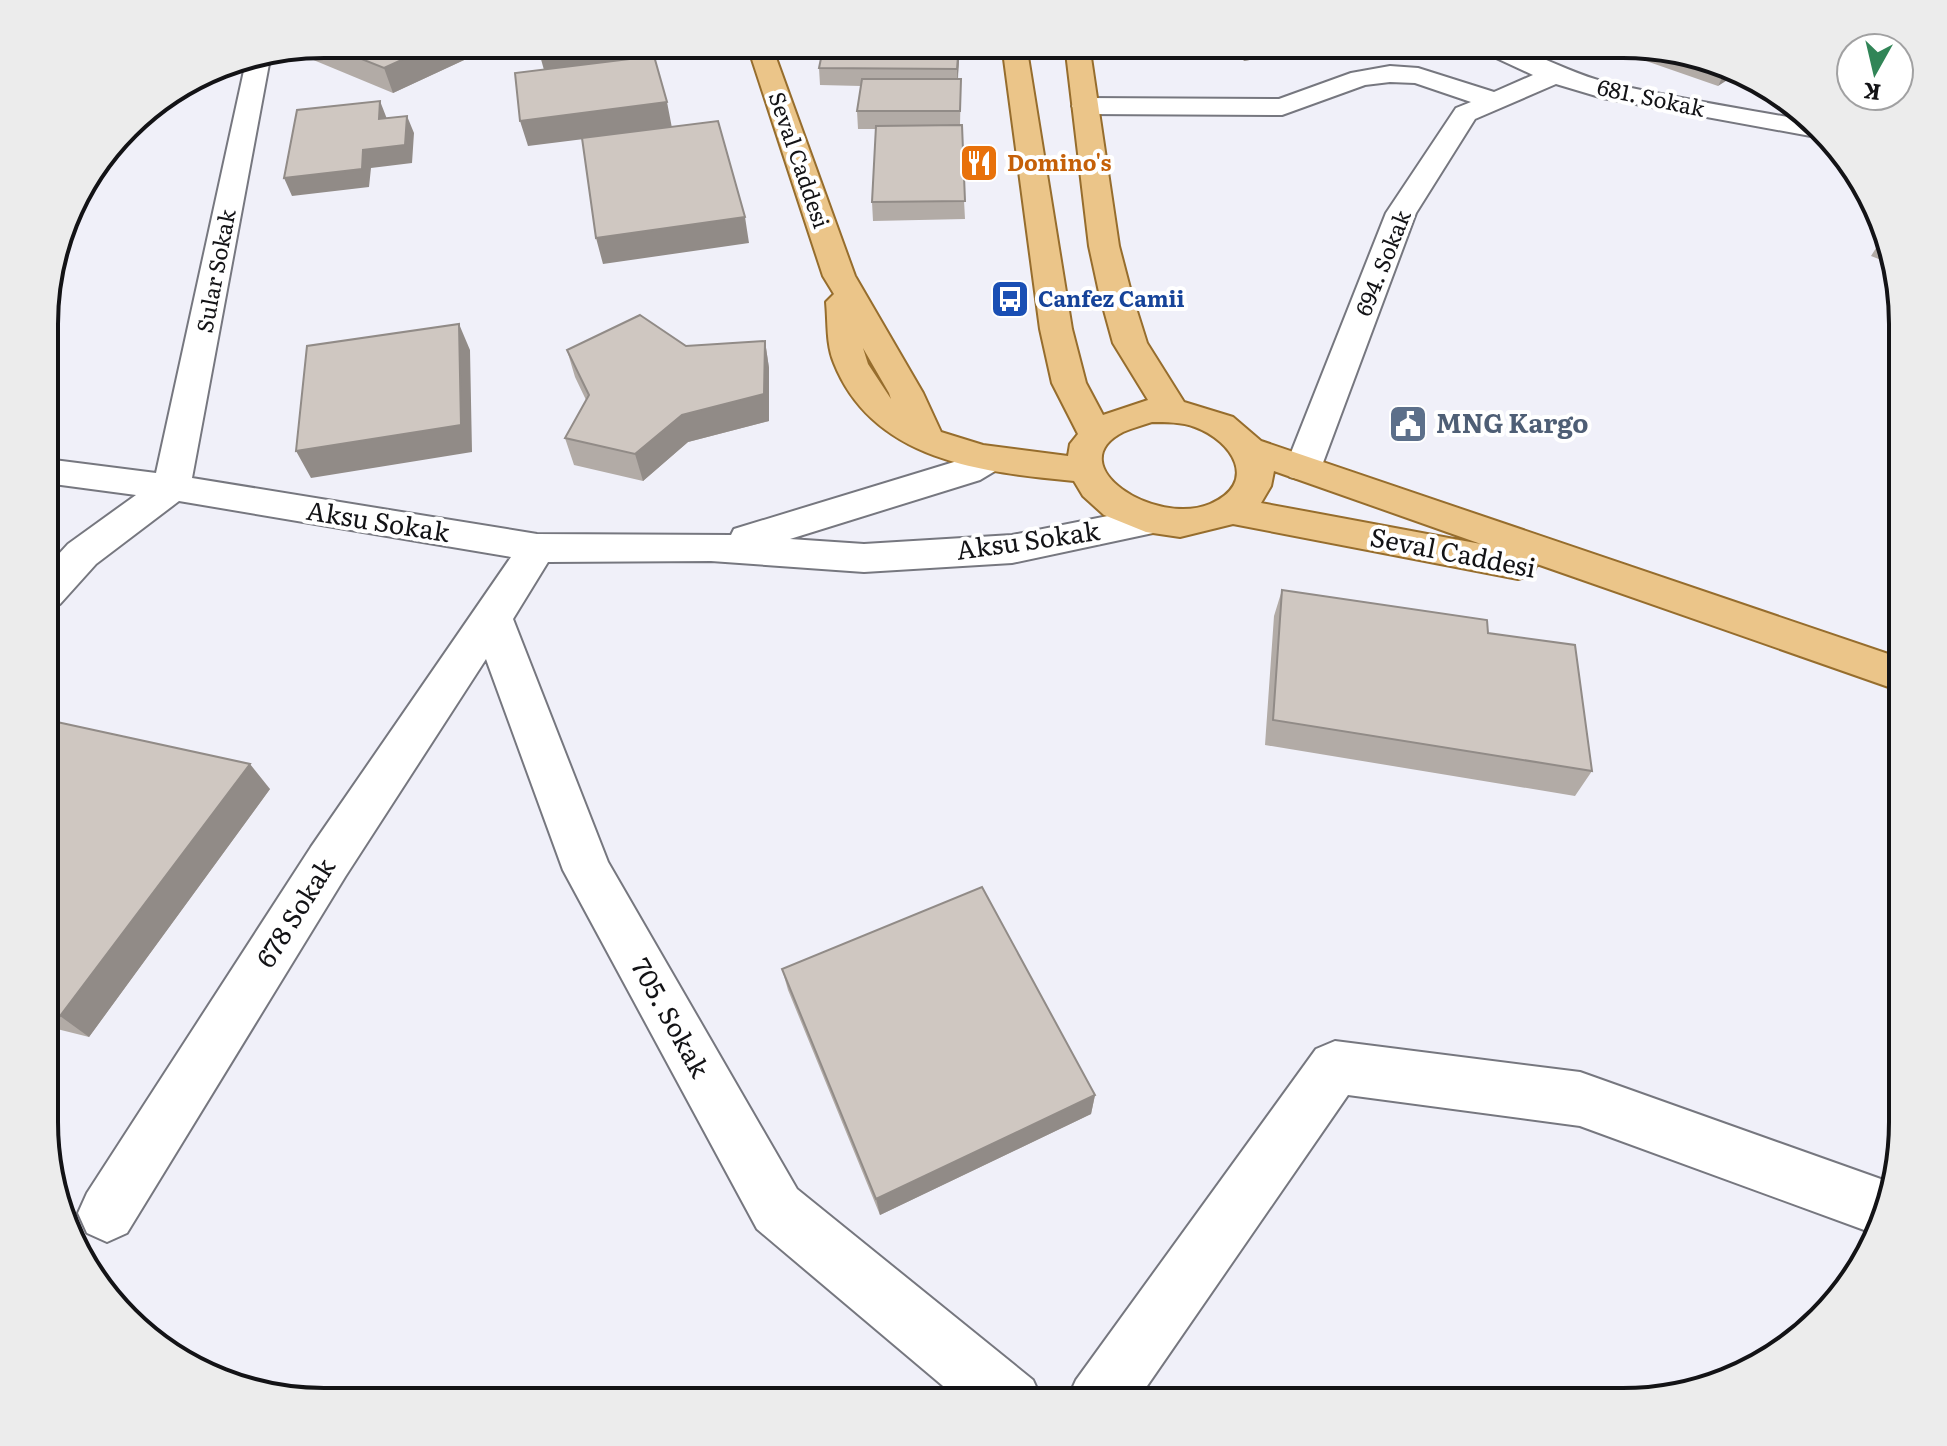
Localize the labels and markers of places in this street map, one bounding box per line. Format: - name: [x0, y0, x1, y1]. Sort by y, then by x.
- restaurant icon: Domino's: [958, 142, 1000, 184]
- place label: Domino's: [1007, 145, 1112, 178]
- bus stop icon: Canfez Camii: [989, 278, 1031, 320]
- place label: Canfez Camii: [1038, 281, 1185, 314]
- place label: MNG Kargo: [1436, 402, 1589, 441]
- public building icon: MNG Kargo: [1387, 403, 1429, 445]

